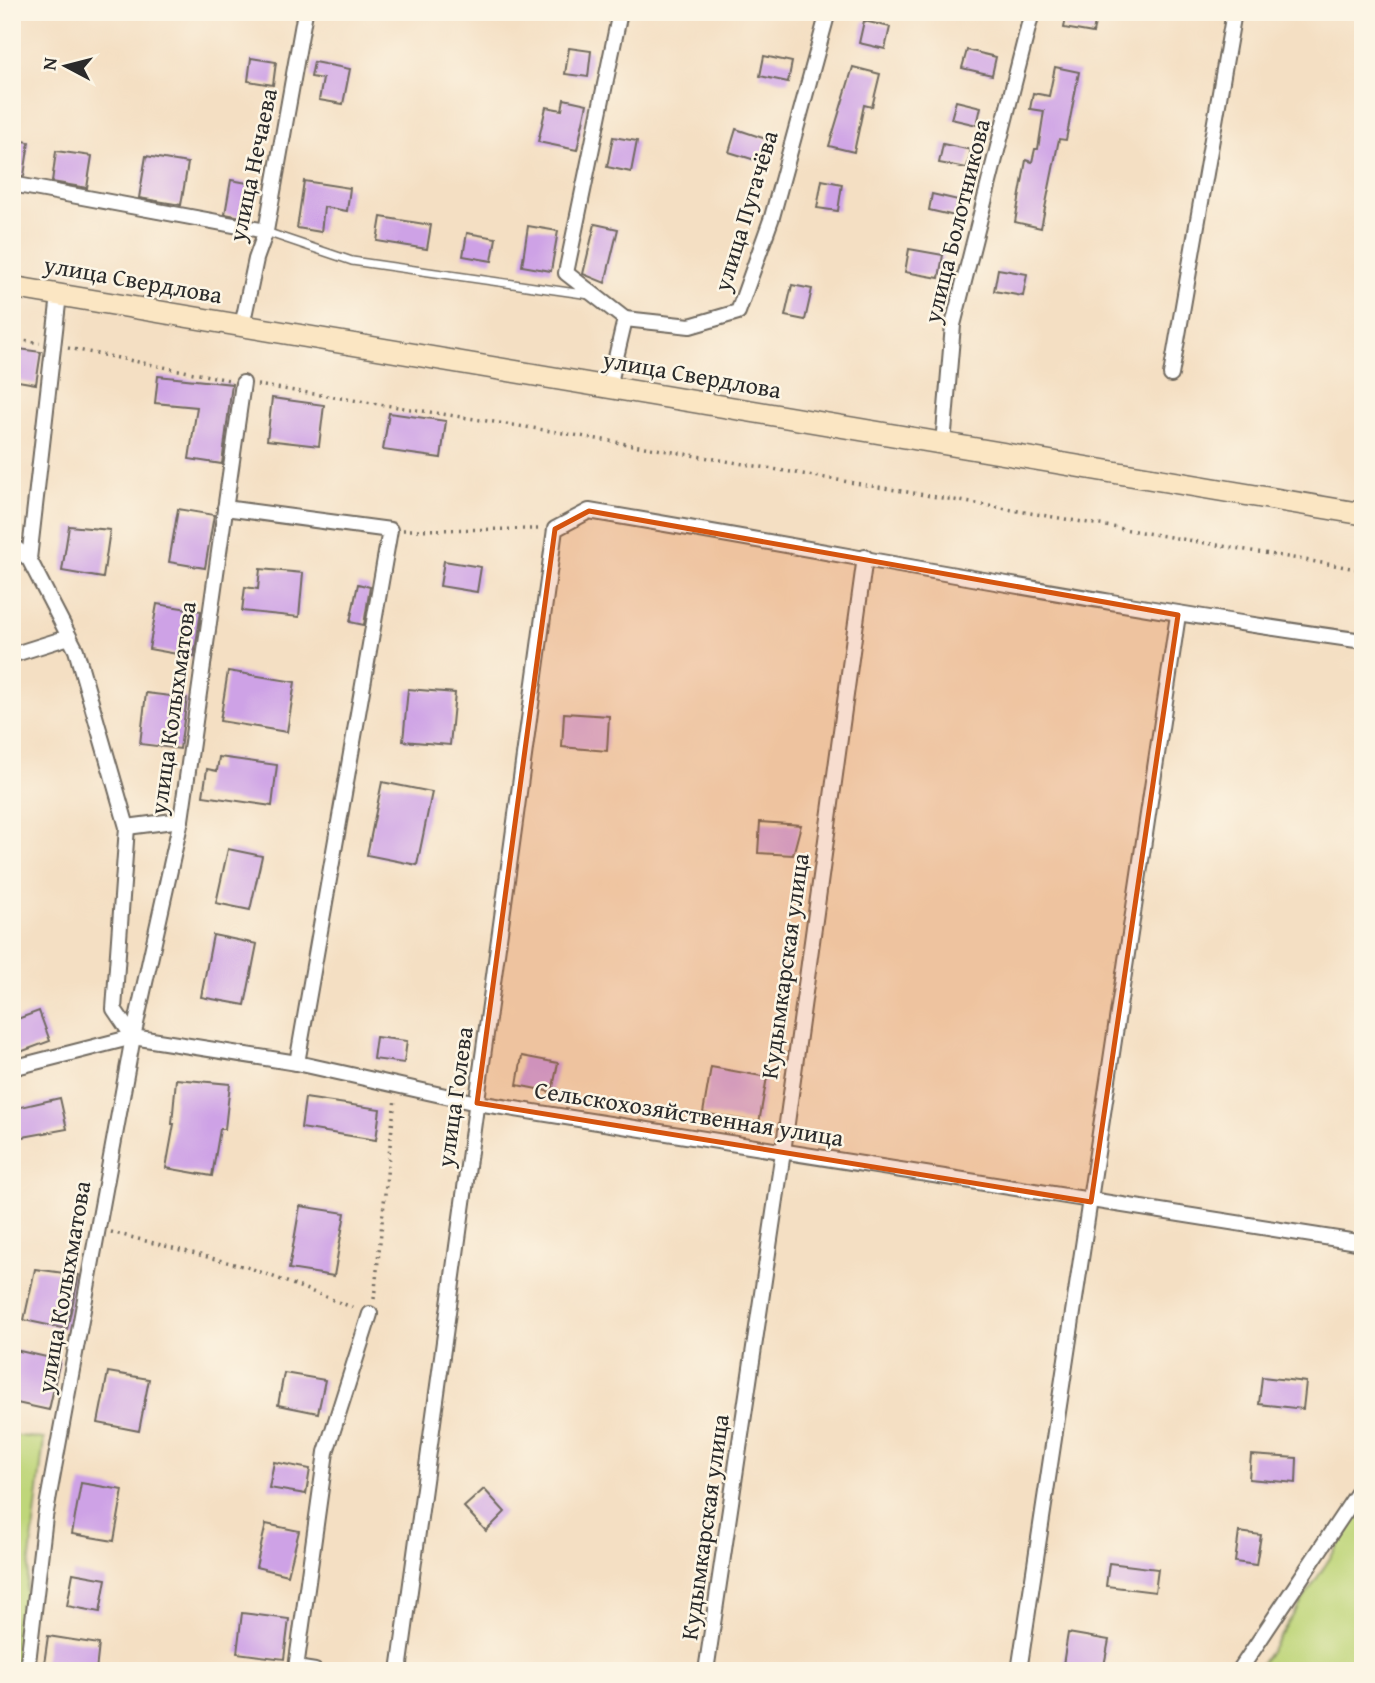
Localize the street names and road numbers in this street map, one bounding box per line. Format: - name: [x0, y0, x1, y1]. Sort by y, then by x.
- street label: улица Нечаева: [219, 84, 286, 246]
- street label: улица Болотникова: [914, 115, 999, 328]
- street label: улица Пугачёва: [704, 126, 787, 297]
- street label: улица Свердлова: [40, 246, 226, 313]
- street label: улица Свердлова: [599, 341, 785, 408]
- street label: улица Колыхматова: [140, 599, 205, 818]
- street label: Кудымкарская улица: [751, 850, 818, 1081]
- street label: улица Голева: [427, 1024, 482, 1170]
- street label: Сельскохозяйственная улица: [532, 1072, 847, 1155]
- street label: улица Колыхматова: [27, 1178, 99, 1397]
- street label: Кудымкарская улица: [671, 1411, 738, 1642]

